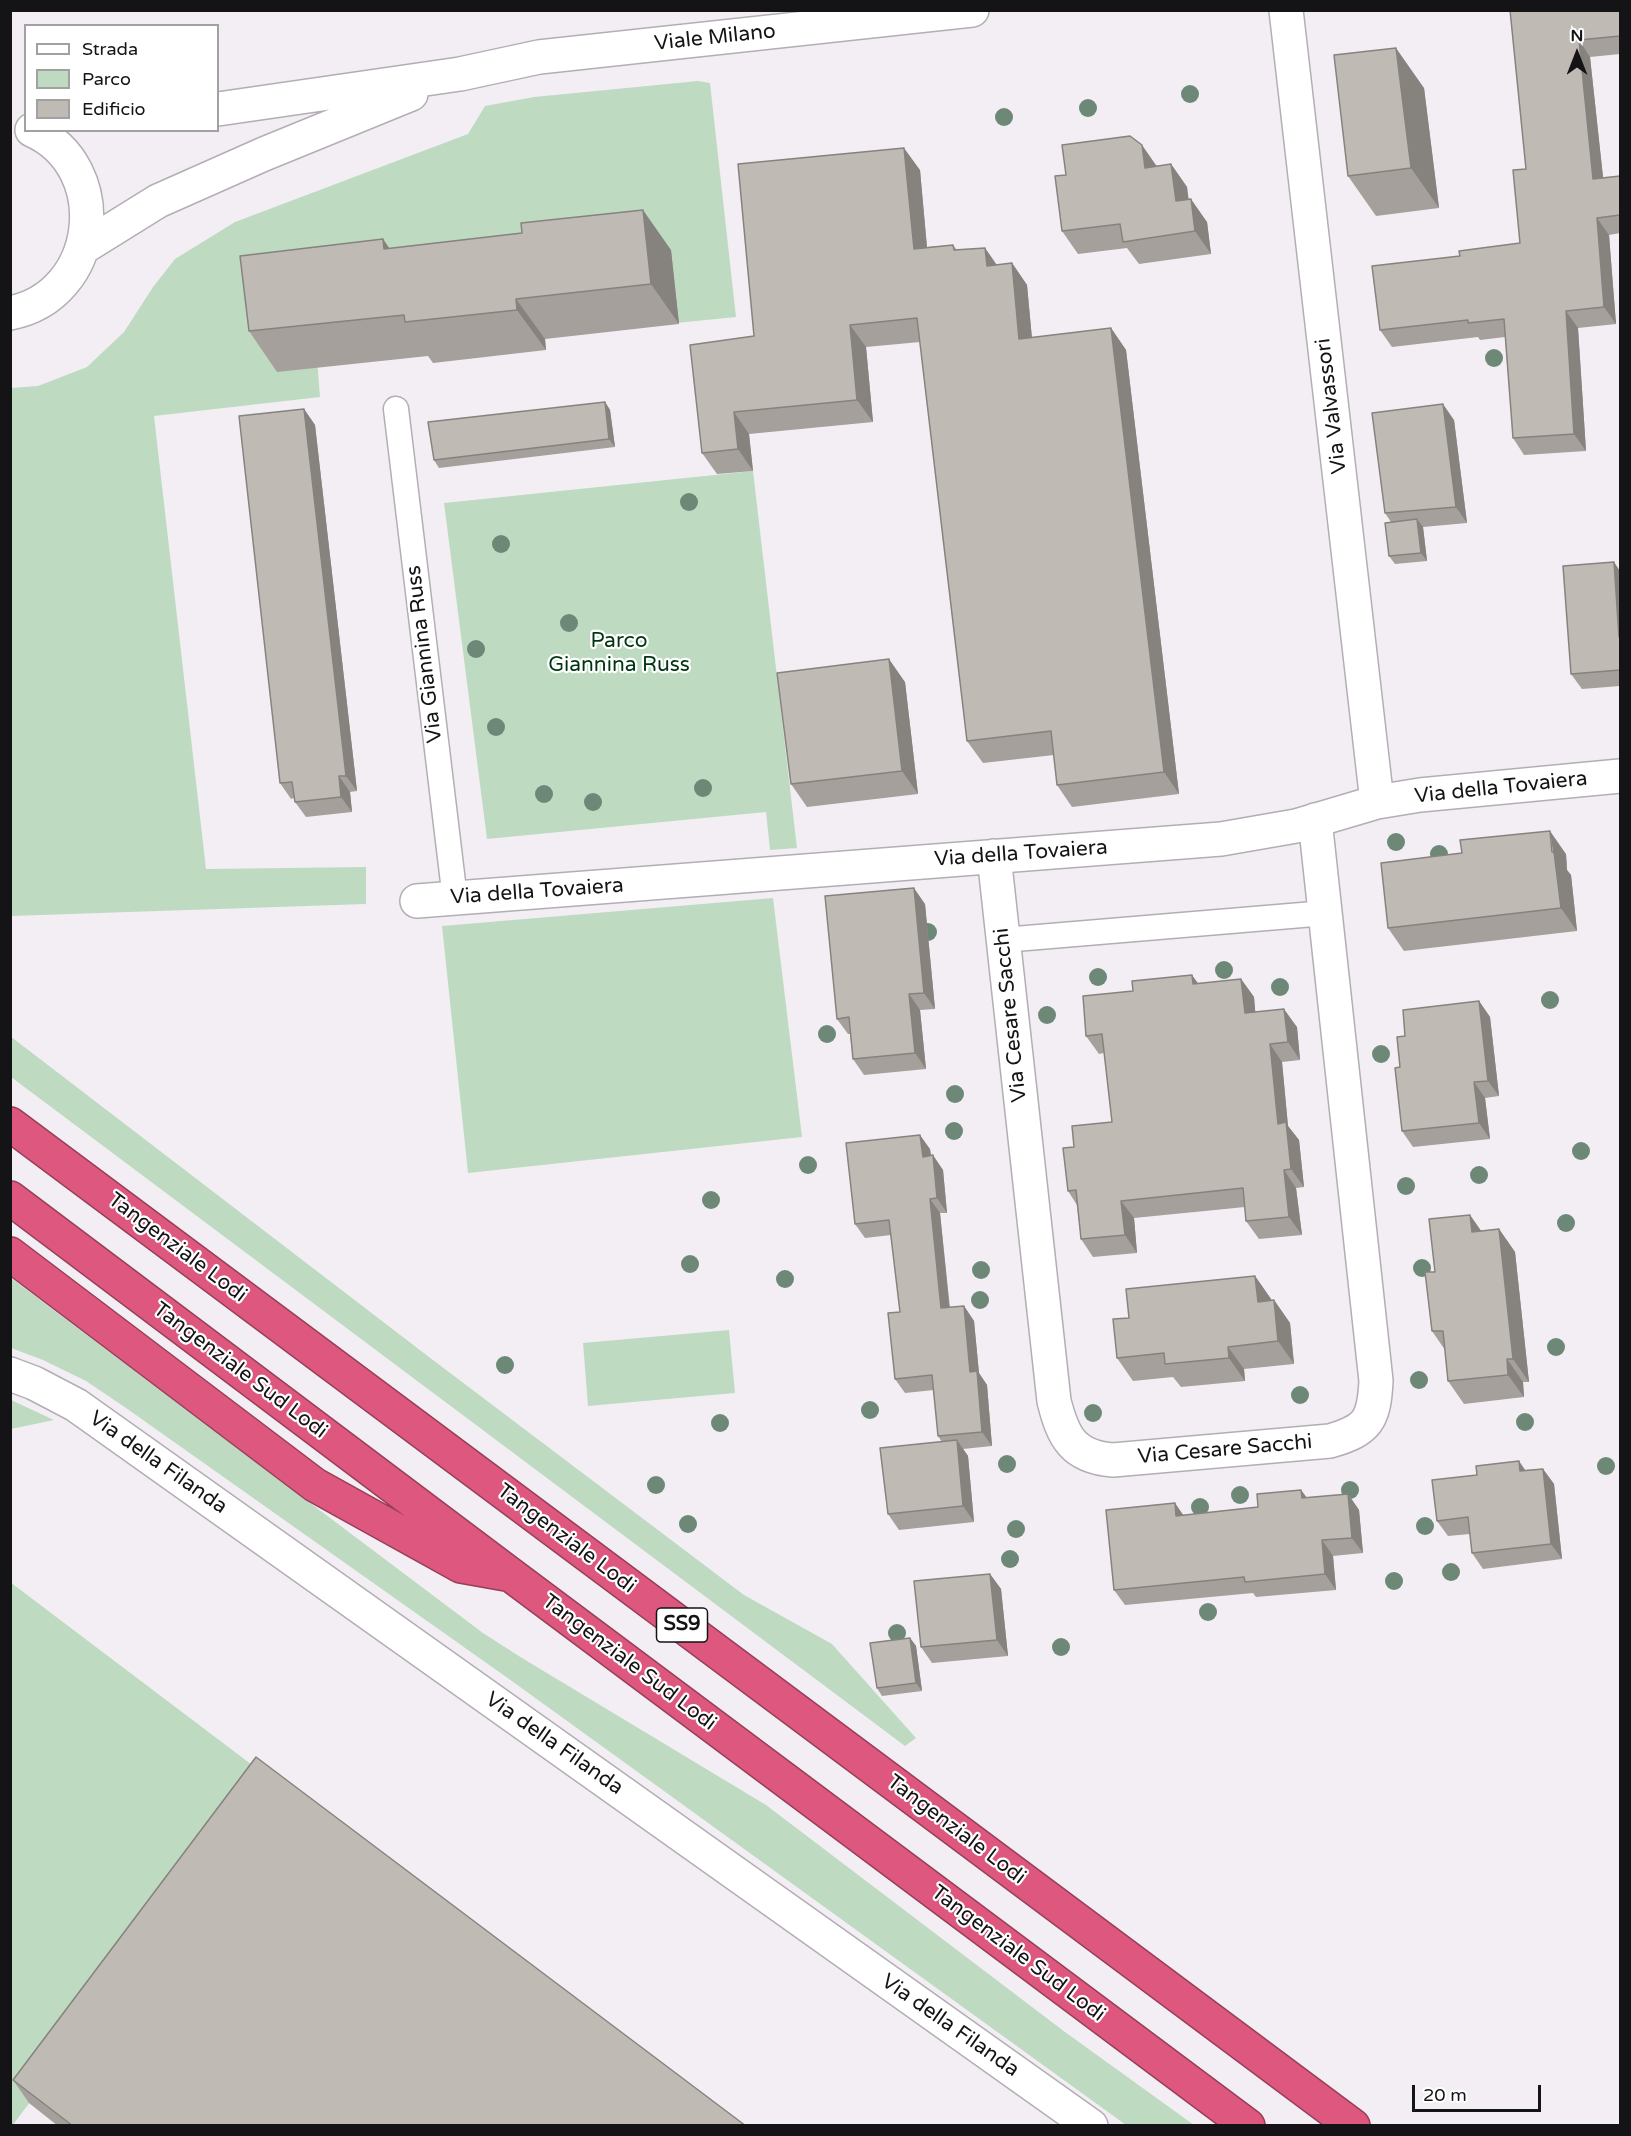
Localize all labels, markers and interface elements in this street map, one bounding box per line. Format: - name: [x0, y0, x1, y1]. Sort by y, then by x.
- street label: Viale Milano: [653, 19, 777, 57]
- legend: [24, 24, 219, 132]
- north arrow: [1547, 24, 1607, 84]
- text: N: [1571, 26, 1583, 46]
- text: Strada: [82, 38, 138, 60]
- text: Parco: [82, 68, 131, 90]
- text: Edificio: [82, 98, 146, 120]
- street label: Via Valvassori: [1311, 337, 1353, 475]
- street label: Via Giannina Russ: [402, 564, 448, 744]
- park label: Parco Giannina Russ: [548, 628, 690, 678]
- street label: Via della Tovaiera: [1413, 766, 1589, 810]
- street label: Via della Tovaiera: [934, 835, 1108, 873]
- street label: Via della Tovaiera: [450, 873, 624, 911]
- street label: Via Cesare Sacchi: [989, 927, 1033, 1103]
- street label: Tangenziale Lodi: [103, 1188, 251, 1308]
- street label: Tangenziale Sud Lodi: [148, 1297, 332, 1445]
- street label: Via della Filanda: [84, 1406, 232, 1520]
- street label: Via Cesare Sacchi: [1137, 1430, 1313, 1470]
- street label: Tangenziale Lodi: [492, 1479, 640, 1599]
- street label: Tangenziale Sud Lodi: [537, 1589, 721, 1737]
- road number: SS9: [656, 1608, 708, 1642]
- street label: Via della Filanda: [480, 1687, 628, 1801]
- street label: Tangenziale Lodi: [882, 1770, 1030, 1890]
- street label: Tangenziale Sud Lodi: [926, 1880, 1110, 2028]
- street label: Via della Filanda: [876, 1969, 1024, 2083]
- scale bar: [1415, 2073, 1544, 2111]
- text: 20 m: [1423, 2084, 1467, 2106]

